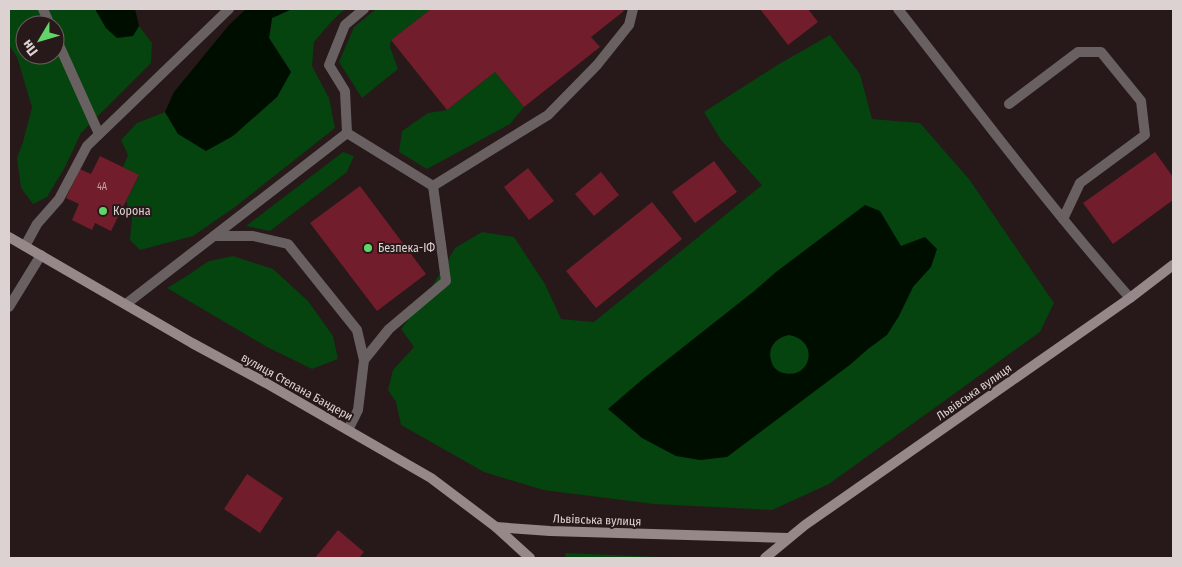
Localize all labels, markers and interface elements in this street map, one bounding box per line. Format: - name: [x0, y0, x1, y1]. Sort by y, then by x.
- north arrow: [15, 15, 65, 65]
- text: Пн: [19, 36, 42, 59]
- house number: 4А: [97, 181, 108, 193]
- place label: Корона: [113, 204, 151, 218]
- marker: Корона: [97, 205, 109, 217]
- place label: Безпека-ІФ: [378, 241, 435, 255]
- marker: Безпека-ІФ: [362, 242, 374, 254]
- street label: вулиця Степана Бандери: [239, 350, 355, 424]
- street label: Львівська вулиця: [934, 361, 1014, 423]
- street label: Львівська вулиця: [553, 511, 641, 529]

